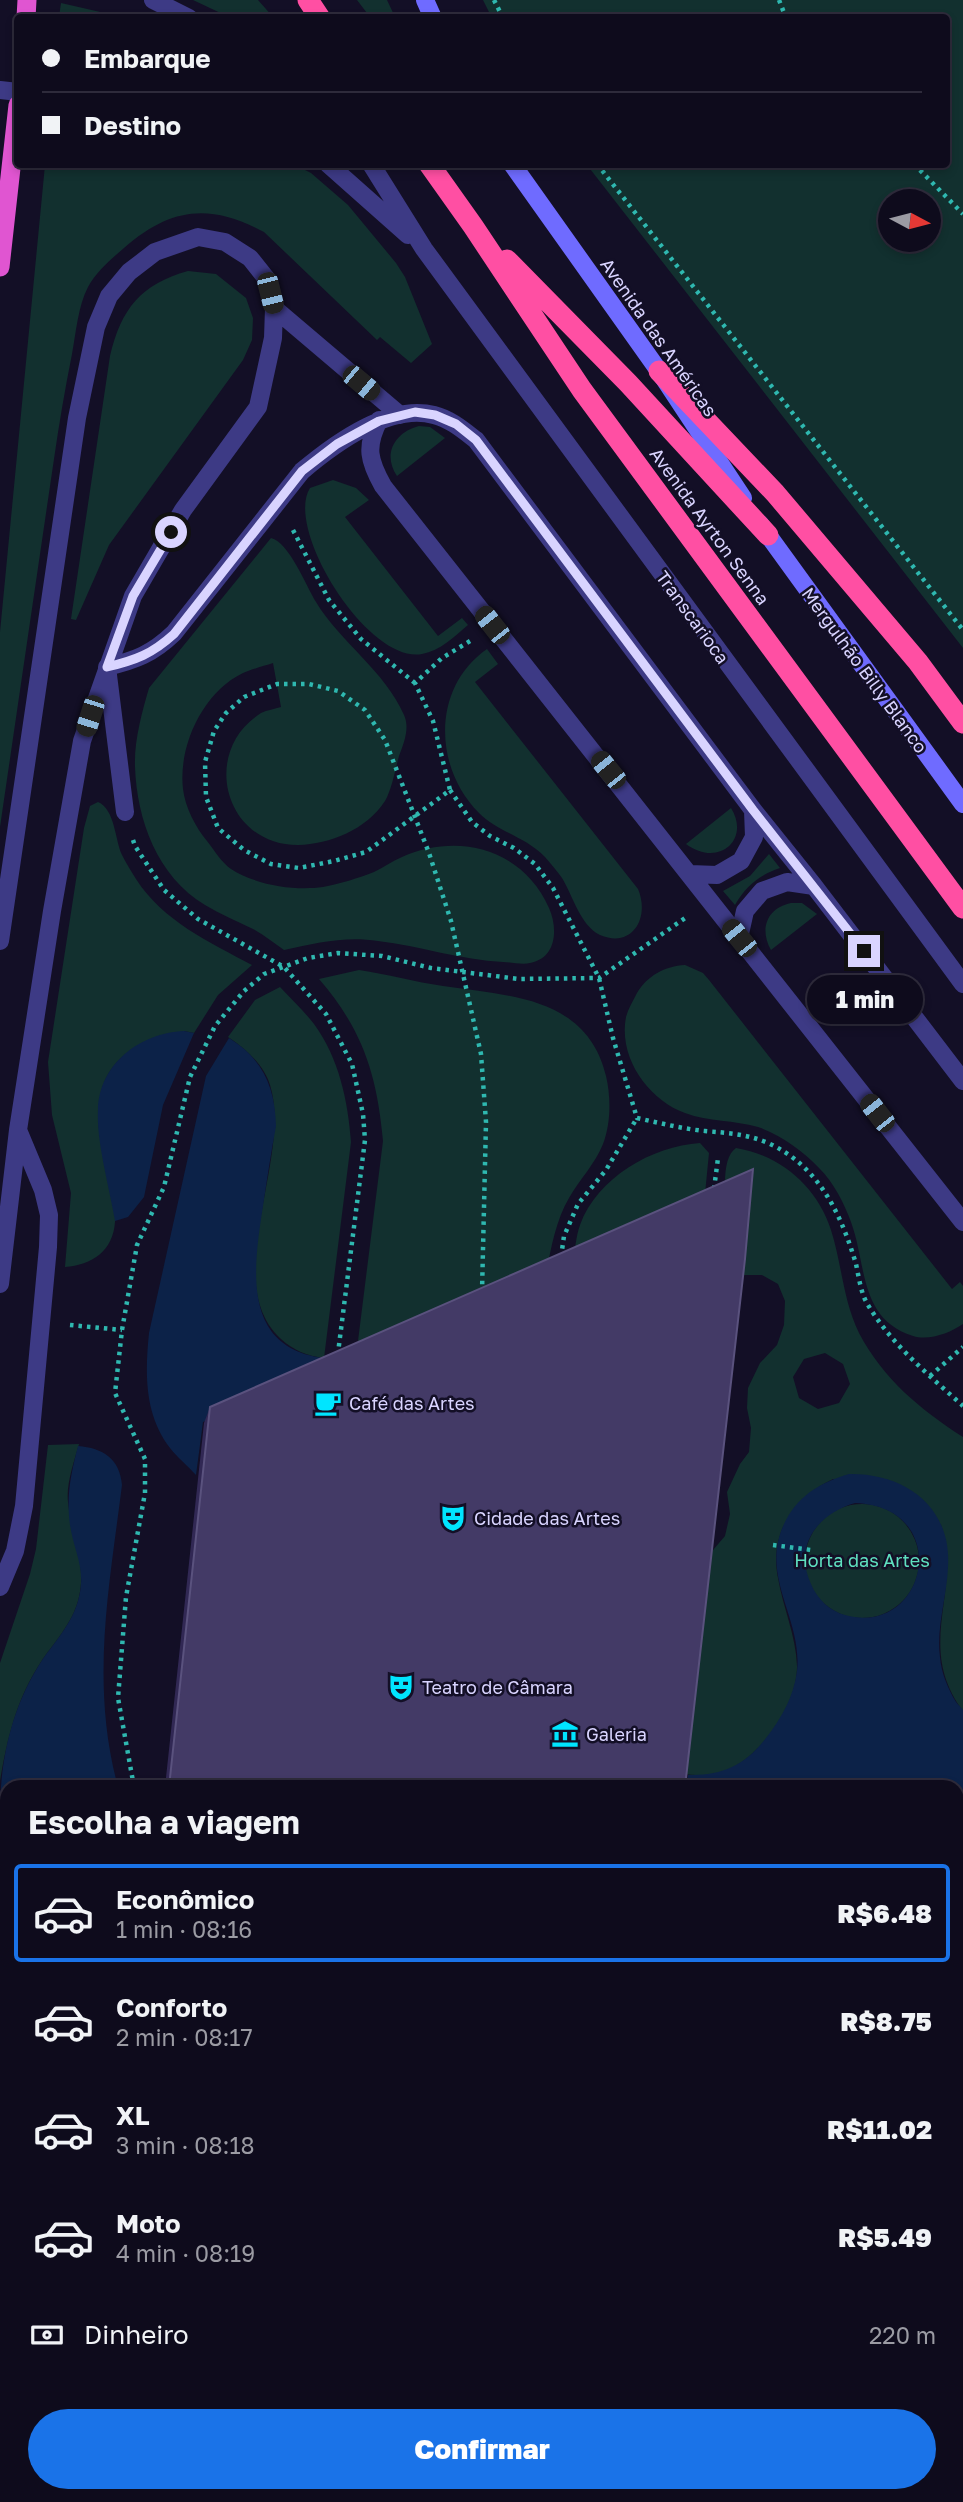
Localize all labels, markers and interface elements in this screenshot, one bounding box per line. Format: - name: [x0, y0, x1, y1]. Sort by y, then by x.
- text: Embarque: [84, 43, 211, 74]
- text: Destino: [84, 110, 181, 141]
- north arrow: [878, 189, 942, 252]
- map controls: [878, 189, 941, 252]
- street label: Avenida das Américas: [596, 254, 722, 420]
- car: [255, 270, 286, 316]
- car: [339, 361, 384, 405]
- street label: Avenida Ayrton Senna: [646, 443, 774, 609]
- route start: [155, 516, 187, 548]
- street label: Transcarioca: [652, 566, 734, 668]
- street label: Mergulhão Billy Blanco: [798, 583, 932, 757]
- car: [471, 602, 514, 648]
- car: [74, 693, 107, 739]
- car: [587, 747, 630, 793]
- car: [718, 915, 761, 961]
- route end: [848, 935, 880, 967]
- callout: 1 min: [806, 976, 922, 1024]
- text: 1 min: [836, 985, 894, 1013]
- car: [856, 1090, 899, 1136]
- cafe icon: Café das Artes: [313, 1388, 343, 1418]
- place label: Café das Artes: [349, 1392, 475, 1414]
- theatre icon: Cidade das Artes: [438, 1503, 468, 1533]
- place label: Cidade das Artes: [474, 1507, 620, 1529]
- park label: Horta das Artes: [794, 1549, 930, 1571]
- theatre icon: Teatro de Câmara: [386, 1672, 416, 1702]
- place label: Teatro de Câmara: [422, 1676, 573, 1698]
- museum icon: Galeria: [550, 1719, 580, 1749]
- place label: Galeria: [586, 1723, 647, 1745]
- text: Escolha a viagem: [28, 1803, 300, 1841]
- icon: car: [32, 1882, 95, 1945]
- text: Econômico: [116, 1884, 254, 1915]
- text: R$6.48: [837, 1898, 932, 1929]
- text: 1 min · 08:16: [116, 1915, 252, 1943]
- icon: car: [32, 1990, 95, 2053]
- text: Conforto: [116, 1992, 227, 2023]
- text: R$8.75: [840, 2006, 932, 2037]
- text: 2 min · 08:17: [116, 2023, 253, 2051]
- icon: car: [32, 2098, 95, 2161]
- text: XL: [116, 2100, 150, 2131]
- text: R$11.02: [827, 2114, 932, 2145]
- text: 3 min · 08:18: [116, 2131, 255, 2159]
- icon: car: [32, 2206, 95, 2269]
- text: Moto: [116, 2208, 181, 2239]
- text: R$5.49: [838, 2222, 932, 2253]
- text: 4 min · 08:19: [116, 2239, 255, 2267]
- icon: cash: [28, 2316, 66, 2354]
- text: Dinheiro: [84, 2319, 189, 2350]
- text: 220 m: [869, 2321, 936, 2349]
- button: Confirmar: [28, 2409, 936, 2489]

